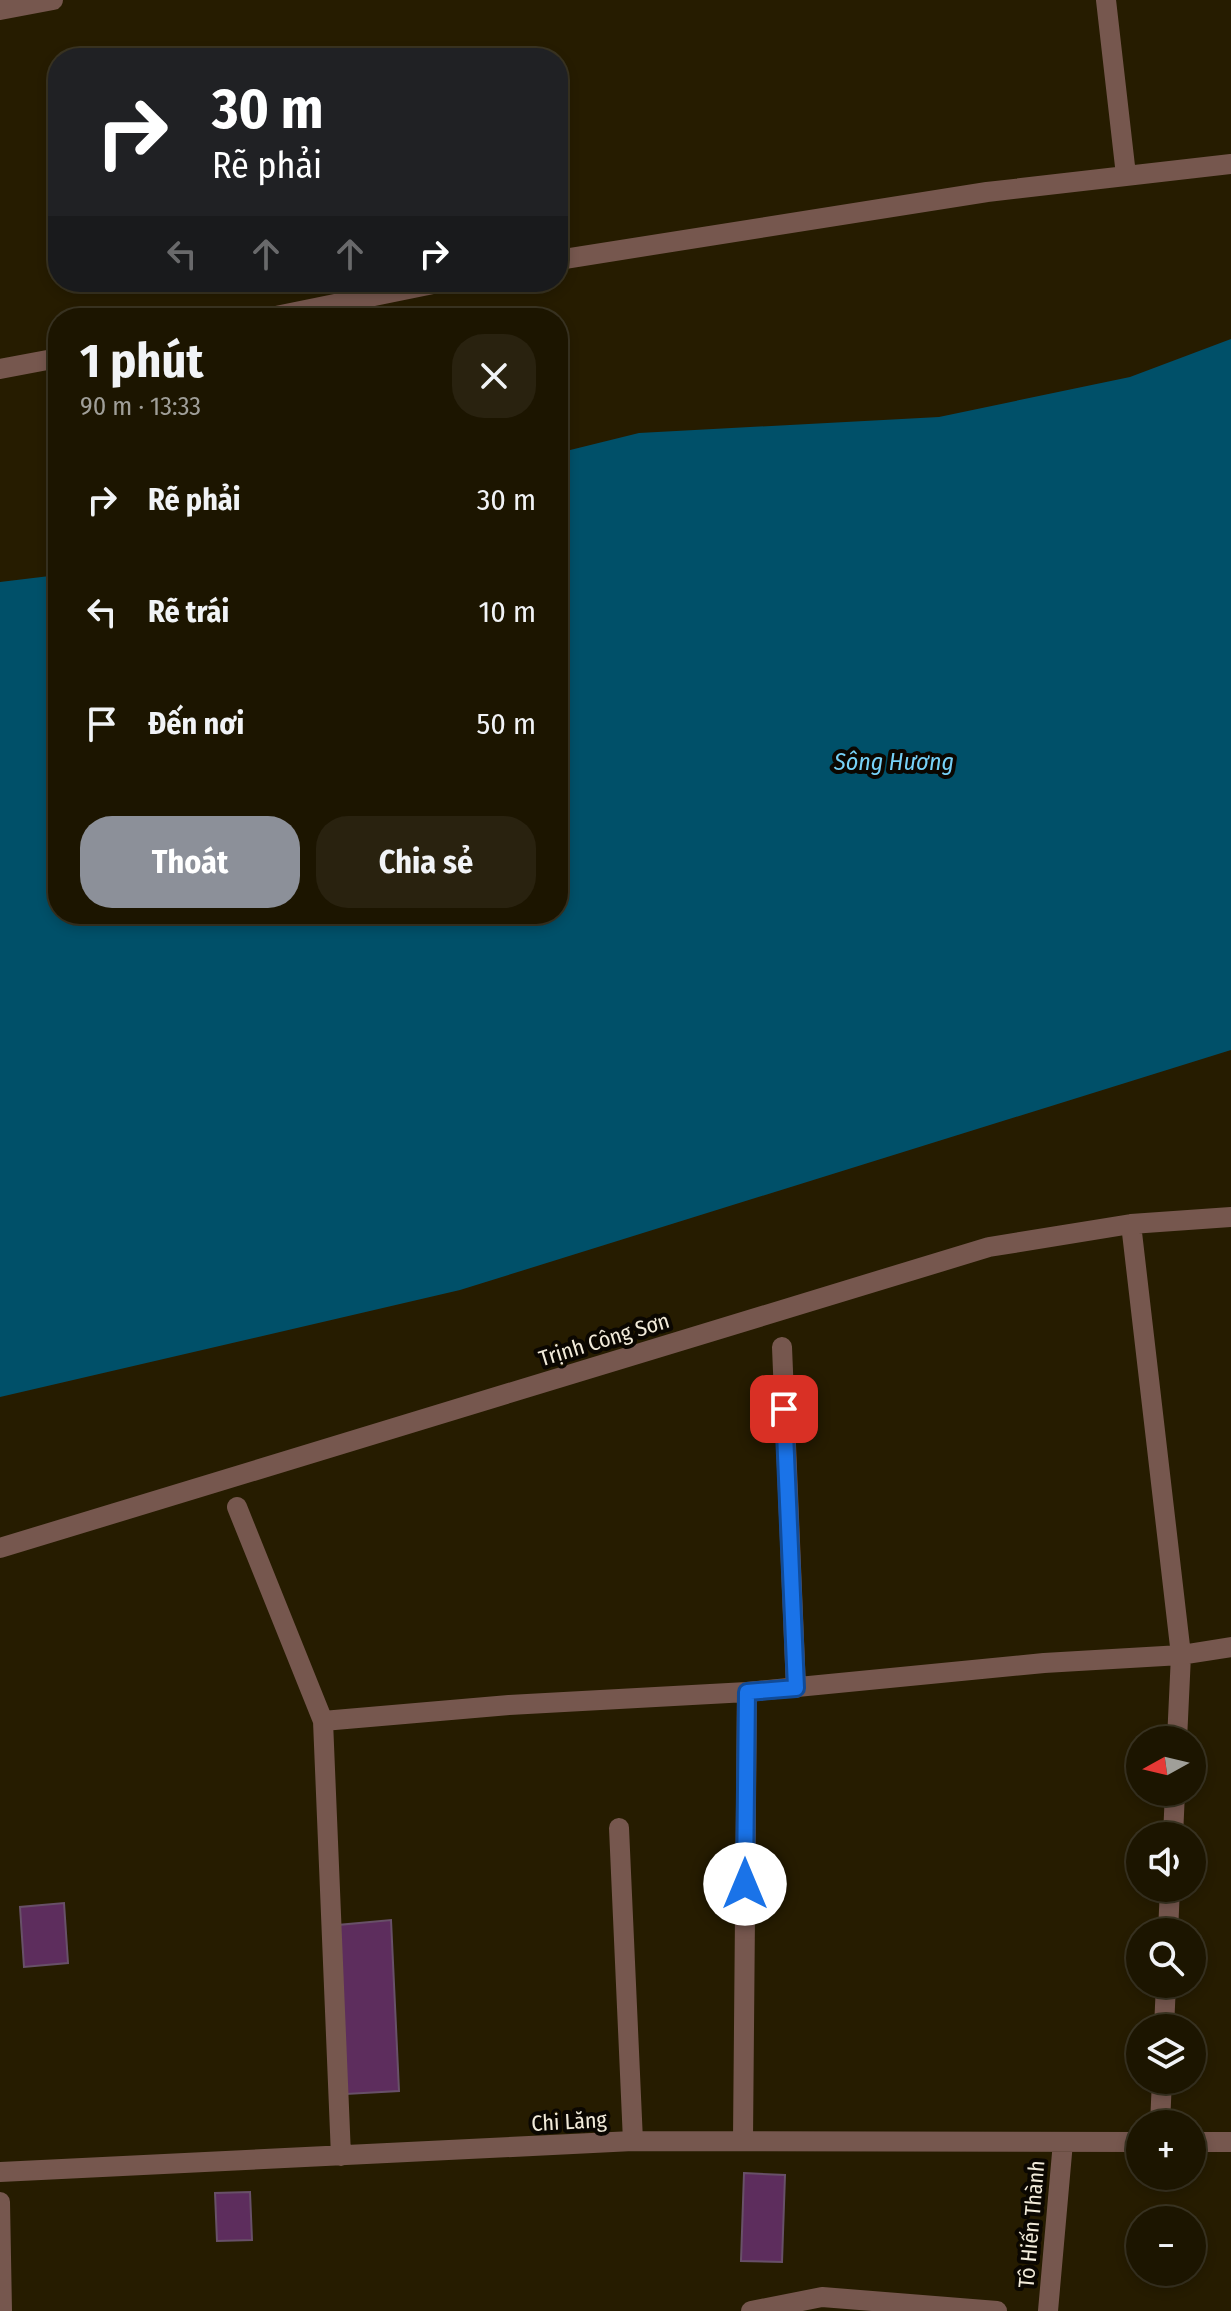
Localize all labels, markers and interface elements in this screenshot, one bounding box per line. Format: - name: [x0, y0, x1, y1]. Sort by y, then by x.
- text: 30 m: [212, 76, 323, 143]
- icon: right: [80, 80, 184, 184]
- text: Rẽ phải: [212, 144, 322, 188]
- icon: left: [160, 232, 204, 276]
- icon: ahead: [244, 232, 288, 276]
- icon: ahead: [328, 232, 372, 276]
- icon: right: [412, 232, 456, 276]
- text: 1 phút: [80, 332, 203, 390]
- button: close: [452, 334, 536, 418]
- text: 90 m · 13:33: [80, 391, 201, 422]
- icon: right: [80, 478, 124, 522]
- text: Rẽ phải: [148, 482, 241, 518]
- text: 30 m: [477, 482, 536, 518]
- icon: left: [80, 590, 124, 634]
- text: Rẽ trái: [148, 594, 229, 630]
- text: 10 m: [479, 594, 536, 630]
- icon: arrive: [80, 702, 124, 746]
- text: Đến nơi: [148, 706, 244, 742]
- text: 50 m: [476, 706, 536, 742]
- water label: Sông Hương: [833, 748, 954, 776]
- button: Thoát: [80, 816, 300, 908]
- button: Chia sẻ: [316, 816, 536, 908]
- street label: Trịnh Công Sơn: [536, 1307, 673, 1372]
- pin: [750, 1375, 818, 1443]
- icon: arrive: [762, 1387, 806, 1431]
- north arrow: [1126, 1726, 1206, 1806]
- map controls: [1126, 1726, 1206, 2286]
- button: sound: [1126, 1822, 1206, 1902]
- position arrow: [703, 1842, 787, 1926]
- button: search: [1126, 1918, 1206, 1998]
- button: layers: [1126, 2014, 1206, 2094]
- street label: Chi Lăng: [531, 2106, 608, 2137]
- button: +: [1126, 2110, 1206, 2190]
- street label: Tô Hiến Thành: [1012, 2159, 1051, 2289]
- button: −: [1126, 2206, 1206, 2286]

